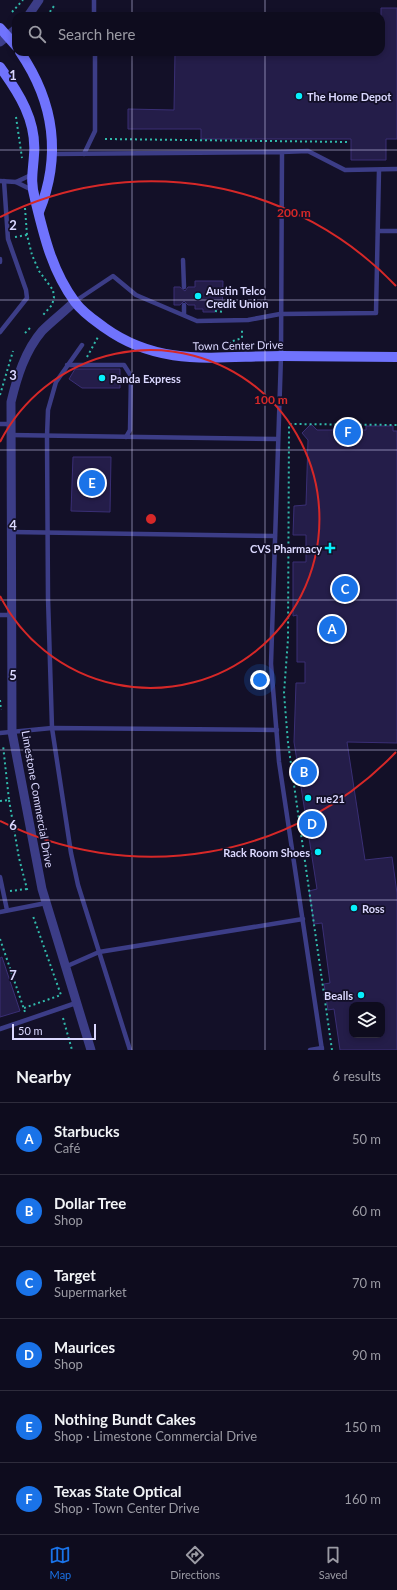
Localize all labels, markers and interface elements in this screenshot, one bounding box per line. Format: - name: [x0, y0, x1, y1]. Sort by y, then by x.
- search box: [12, 12, 385, 56]
- icon: search: [26, 23, 48, 45]
- text: Search here: [58, 25, 135, 43]
- text: 1: [9, 67, 17, 83]
- place label: The Home Depot: [307, 90, 392, 103]
- marker: The Home Depot: [294, 91, 304, 101]
- text: 200 m: [277, 205, 311, 220]
- text: 2: [9, 217, 17, 233]
- place label: Austin Telco Credit Union: [205, 284, 268, 310]
- marker: Austin Telco Credit Union: [193, 291, 203, 301]
- street label: Town Center Drive: [193, 338, 284, 352]
- text: 3: [9, 367, 17, 383]
- place label: Panda Express: [110, 372, 181, 385]
- marker: Panda Express: [97, 373, 107, 383]
- text: 100 m: [254, 392, 288, 407]
- pin: F: [335, 417, 361, 447]
- pin: E: [79, 468, 105, 498]
- centre of rings: [144, 512, 158, 526]
- text: 4: [9, 517, 17, 533]
- place label: CVS Pharmacy: [250, 542, 322, 555]
- marker: CVS Pharmacy: [325, 543, 335, 553]
- pin: C: [332, 574, 358, 604]
- pin: A: [319, 614, 345, 644]
- text: 5: [9, 667, 17, 683]
- your location: [250, 670, 270, 690]
- street label: Limestone Commercial Drive: [20, 729, 57, 869]
- pin: B: [291, 757, 317, 787]
- place label: rue21: [316, 792, 345, 805]
- marker: rue21: [303, 793, 313, 803]
- pin: D: [299, 809, 325, 839]
- text: 6: [9, 817, 17, 833]
- place label: Rack Room Shoes: [223, 846, 310, 859]
- marker: Rack Room Shoes: [313, 847, 323, 857]
- place label: Ross: [362, 902, 385, 915]
- marker: Ross: [349, 903, 359, 913]
- text: 7: [9, 967, 17, 983]
- place label: Bealls: [324, 989, 353, 1002]
- marker: Bealls: [356, 990, 366, 1000]
- map controls: [349, 1002, 385, 1038]
- button: layers: [349, 1002, 385, 1038]
- scale bar: [12, 1022, 96, 1041]
- text: 50 m: [18, 1024, 43, 1037]
- text: Nearby: [16, 1066, 71, 1087]
- text: 6 results: [333, 1068, 381, 1084]
- text: Starbucks: [54, 1122, 120, 1140]
- text: A: [24, 1131, 34, 1147]
- text: 50 m: [352, 1131, 381, 1147]
- text: Café: [54, 1140, 80, 1156]
- text: Dollar Tree: [54, 1194, 126, 1212]
- text: B: [25, 1203, 33, 1219]
- text: 60 m: [352, 1203, 381, 1219]
- text: Shop: [54, 1212, 83, 1228]
- text: Target: [54, 1266, 96, 1284]
- text: C: [25, 1275, 33, 1291]
- text: 70 m: [352, 1275, 381, 1291]
- text: Supermarket: [54, 1284, 127, 1300]
- text: Maurices: [54, 1338, 115, 1356]
- text: D: [24, 1347, 34, 1363]
- text: 90 m: [352, 1347, 381, 1363]
- text: Shop: [54, 1356, 83, 1372]
- text: Nothing Bundt Cakes: [54, 1410, 196, 1428]
- text: E: [25, 1419, 33, 1435]
- text: 150 m: [344, 1419, 381, 1435]
- text: Shop · Limestone Commercial Drive: [54, 1428, 257, 1444]
- text: Texas State Optical: [54, 1482, 182, 1500]
- text: F: [25, 1491, 33, 1507]
- text: 160 m: [344, 1491, 381, 1507]
- text: Shop · Town Center Drive: [54, 1500, 200, 1516]
- tab: Map: [49, 1544, 71, 1581]
- tab: Directions: [170, 1544, 220, 1581]
- tab: Saved: [319, 1544, 348, 1581]

